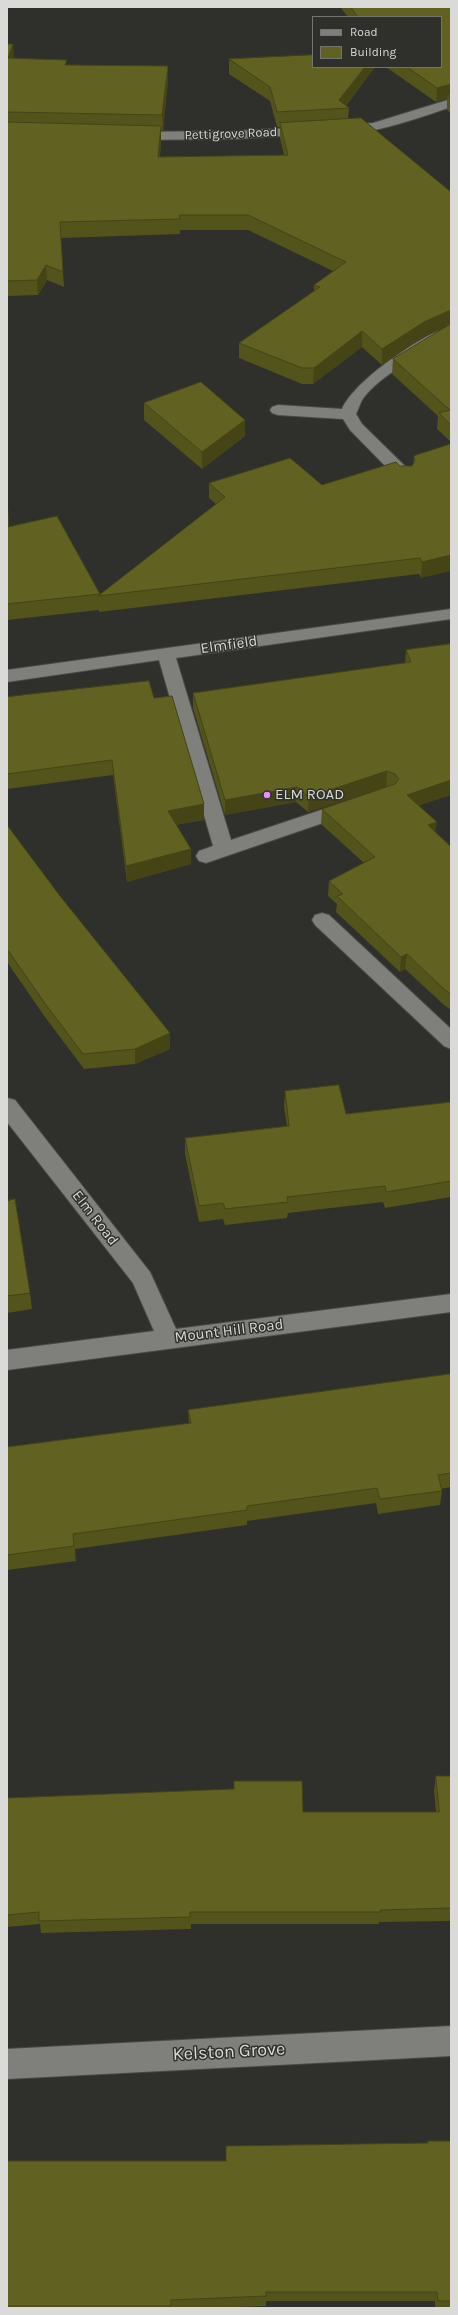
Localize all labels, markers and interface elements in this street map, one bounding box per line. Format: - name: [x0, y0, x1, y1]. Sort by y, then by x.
- legend: [312, 16, 442, 68]
- text: Road: [350, 25, 378, 39]
- text: Building: [350, 45, 396, 59]
- street label: Pettigrove Road: [184, 125, 278, 143]
- street label: Elmfield: [199, 632, 259, 658]
- place label: ELM ROAD: [275, 786, 344, 804]
- marker: ELM ROAD: [262, 790, 272, 800]
- street label: Elm Road: [68, 1187, 122, 1249]
- street label: Mount Hill Road: [174, 1315, 284, 1347]
- street label: Kelston Grove: [172, 2038, 286, 2066]

